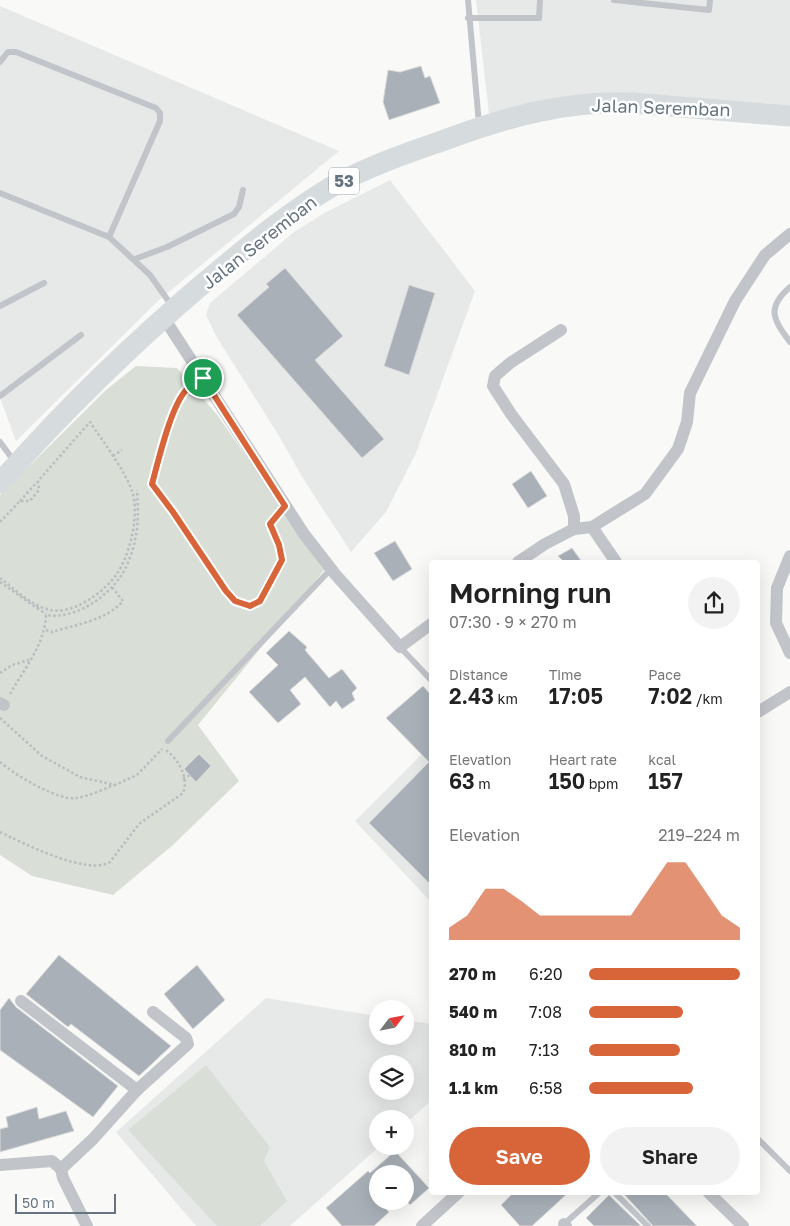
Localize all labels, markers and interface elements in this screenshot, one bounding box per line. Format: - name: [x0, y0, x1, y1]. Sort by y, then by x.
- street label: Jalan Seremban: [591, 94, 731, 120]
- road number: 53: [329, 168, 359, 195]
- street label: Jalan Seremban: [197, 191, 321, 293]
- pin: [182, 357, 224, 399]
- icon: arrive: [189, 364, 217, 392]
- text: Morning run: [449, 576, 612, 609]
- button: share: [688, 577, 740, 629]
- text: 07:30 · 9 × 270 m: [449, 612, 577, 632]
- text: Distance: [449, 666, 508, 683]
- text: Time: [549, 666, 582, 683]
- text: Pace: [648, 666, 681, 683]
- text: 2.43: [449, 683, 494, 709]
- text: 17:05: [549, 683, 603, 709]
- text: 7:02: [648, 683, 692, 709]
- text: km: [494, 690, 518, 707]
- text: /km: [692, 690, 723, 707]
- text: Elevation: [449, 751, 511, 768]
- text: Heart rate: [549, 751, 617, 768]
- text: kcal: [648, 751, 676, 768]
- text: 63: [449, 768, 475, 794]
- text: 150: [549, 768, 585, 794]
- text: 157: [648, 768, 683, 794]
- text: m: [475, 775, 491, 792]
- text: bpm: [585, 775, 618, 792]
- text: Elevation: [449, 825, 520, 845]
- text: 219–224 m: [658, 825, 740, 845]
- text: 270 m: [449, 964, 496, 984]
- text: 6:20: [529, 964, 563, 984]
- north arrow: [369, 1000, 414, 1045]
- map controls: [369, 1000, 414, 1210]
- text: 540 m: [449, 1002, 497, 1022]
- text: 7:08: [529, 1002, 562, 1022]
- text: 810 m: [449, 1040, 496, 1060]
- text: 7:13: [529, 1040, 559, 1060]
- button: layers: [369, 1055, 414, 1100]
- text: 1.1 km: [449, 1078, 498, 1098]
- text: 6:58: [529, 1078, 563, 1098]
- button: +: [369, 1110, 414, 1155]
- button: Save: [449, 1127, 590, 1185]
- button: Share: [600, 1127, 740, 1185]
- button: −: [369, 1165, 414, 1210]
- scale bar: [15, 1191, 116, 1214]
- text: 50 m: [22, 1194, 55, 1211]

